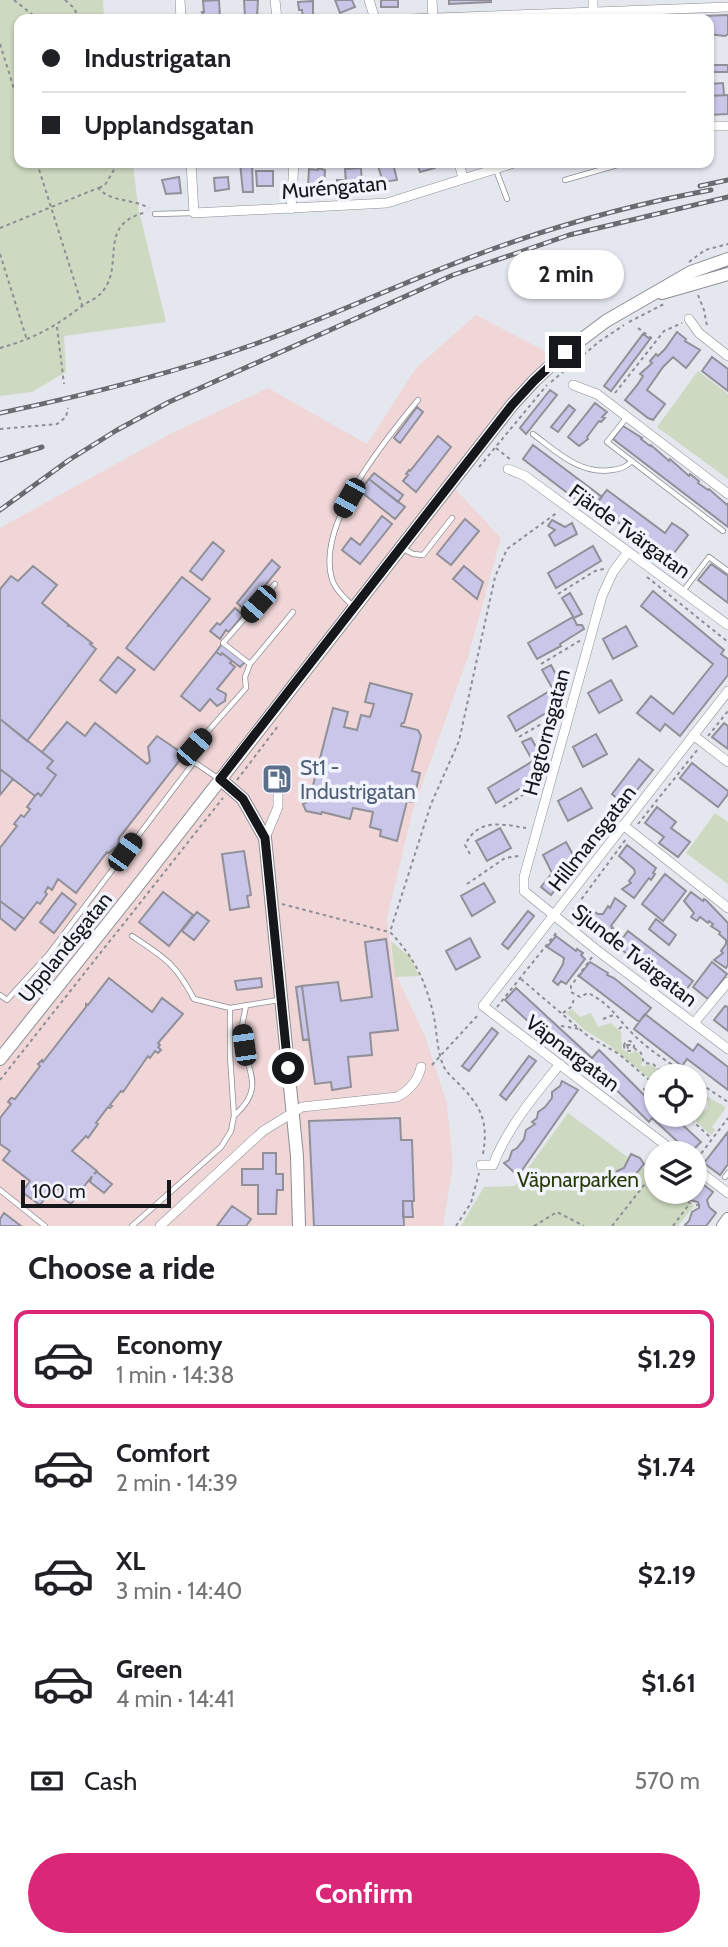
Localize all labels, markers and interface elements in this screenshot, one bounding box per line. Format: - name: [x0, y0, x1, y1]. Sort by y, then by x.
- text: Industrigatan: [84, 42, 231, 74]
- text: Upplandsgatan: [84, 109, 254, 141]
- street label: Muréngatan: [280, 170, 388, 204]
- callout: 2 min: [507, 250, 623, 300]
- text: 2 min: [538, 260, 594, 288]
- route end: [549, 336, 581, 368]
- car: [330, 475, 369, 521]
- street label: Fjärde Tvärgatan: [564, 478, 696, 584]
- car: [237, 581, 280, 627]
- street label: Hagtornsgatan: [517, 666, 575, 798]
- car: [173, 724, 216, 770]
- place label: St1 - Industrigatan: [300, 755, 416, 804]
- fuel station icon: St1 - Industrigatan: [260, 762, 294, 796]
- street label: Hillmansgatan: [543, 780, 641, 896]
- car: [105, 829, 146, 875]
- street label: Upplandsgatan: [13, 887, 117, 1007]
- street label: Sjunde Tvärgatan: [567, 898, 703, 1012]
- street label: Väpnargatan: [521, 1010, 625, 1096]
- car: [231, 1023, 258, 1067]
- route start: [272, 1052, 304, 1084]
- map controls: [644, 1064, 707, 1204]
- button: locate: [644, 1064, 707, 1127]
- button: layers: [644, 1141, 707, 1204]
- park label: Väpnarparken: [517, 1167, 639, 1192]
- scale bar: [21, 1177, 172, 1209]
- text: 100 m: [32, 1180, 86, 1203]
- text: Choose a ride: [28, 1248, 215, 1287]
- icon: car: [32, 1328, 95, 1391]
- text: Economy: [116, 1329, 222, 1361]
- text: $1.29: [637, 1343, 696, 1375]
- text: 1 min · 14:38: [116, 1361, 234, 1389]
- icon: car: [32, 1436, 95, 1499]
- text: Comfort: [116, 1437, 210, 1469]
- text: $1.74: [637, 1451, 696, 1483]
- text: 2 min · 14:39: [116, 1469, 238, 1497]
- icon: car: [32, 1544, 95, 1607]
- text: XL: [116, 1545, 145, 1577]
- text: $2.19: [638, 1559, 696, 1591]
- text: 3 min · 14:40: [116, 1577, 242, 1605]
- icon: car: [32, 1652, 95, 1715]
- text: Green: [116, 1653, 183, 1685]
- text: $1.61: [641, 1667, 696, 1699]
- text: 4 min · 14:41: [116, 1685, 235, 1713]
- icon: cash: [28, 1762, 66, 1800]
- text: Cash: [84, 1765, 137, 1797]
- text: 570 m: [635, 1767, 700, 1795]
- button: Confirm: [28, 1853, 700, 1933]

